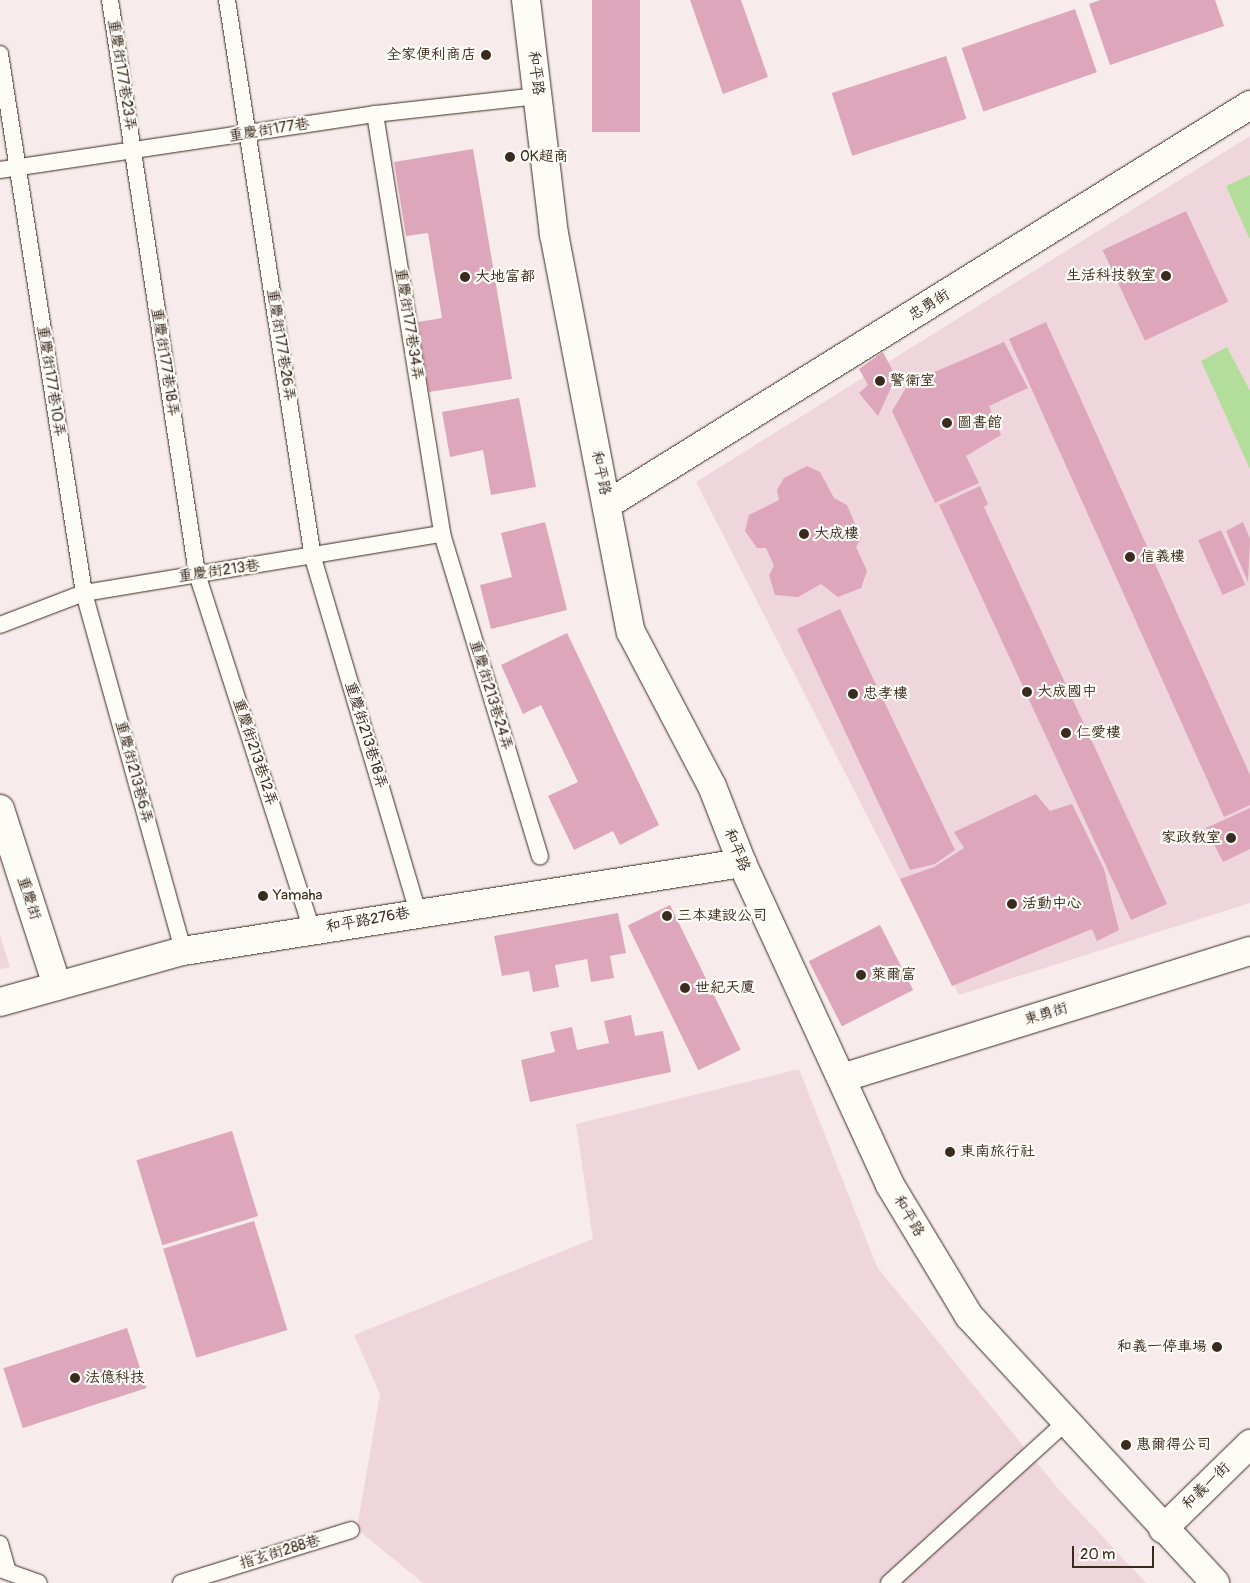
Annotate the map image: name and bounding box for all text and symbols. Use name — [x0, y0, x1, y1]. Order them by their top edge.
street label: 重慶街177巷23弄 — [104, 18, 140, 132]
place label: 全家便利商店 — [386, 46, 476, 64]
marker: 全家便利商店 — [480, 49, 492, 61]
street label: 和平路 — [524, 50, 548, 96]
street label: 重慶街177巷 — [227, 115, 311, 145]
place label: OK超商 — [520, 148, 569, 166]
marker: OK超商 — [504, 151, 516, 163]
street label: 重慶街177巷34弄 — [391, 266, 427, 382]
place label: 生活科技教室 — [1066, 267, 1156, 285]
place label: 大地富都 — [475, 268, 535, 286]
marker: 生活科技教室 — [1160, 270, 1172, 282]
marker: 大地富都 — [459, 271, 471, 283]
street label: 忠勇街 — [905, 285, 953, 325]
street label: 重慶街177巷26弄 — [263, 287, 299, 403]
street label: 重慶街177巷18弄 — [147, 306, 183, 418]
street label: 重慶街177巷10弄 — [33, 324, 69, 438]
place label: 警衛室 — [890, 372, 935, 390]
marker: 警衛室 — [874, 375, 886, 387]
place label: 圖書館 — [957, 414, 1002, 432]
marker: 圖書館 — [941, 417, 953, 429]
street label: 和平路 — [588, 449, 614, 497]
place label: 大成樓 — [814, 525, 859, 543]
marker: 大成樓 — [798, 528, 810, 540]
place label: 信義樓 — [1140, 548, 1185, 566]
marker: 信義樓 — [1124, 551, 1136, 563]
street label: 重慶街213巷 — [177, 556, 261, 586]
street label: 重慶街213巷24弄 — [466, 638, 516, 752]
street label: 重慶街213巷18弄 — [341, 679, 391, 791]
place label: 大成國中 — [1037, 683, 1097, 701]
place label: 忠孝樓 — [863, 685, 908, 703]
marker: 大成國中 — [1021, 686, 1033, 698]
marker: 忠孝樓 — [847, 688, 859, 700]
street label: 重慶街213巷12弄 — [229, 696, 281, 808]
street label: 重慶街213巷6弄 — [112, 718, 156, 826]
place label: 仁愛樓 — [1076, 724, 1121, 742]
marker: 仁愛樓 — [1060, 727, 1072, 739]
street label: 和平路 — [720, 826, 754, 874]
place label: 家政教室 — [1161, 829, 1221, 847]
marker: 家政教室 — [1225, 832, 1237, 844]
street label: 重慶街 — [13, 874, 45, 922]
place label: Yamaha — [273, 887, 322, 905]
marker: Yamaha — [257, 890, 269, 902]
place label: 活動中心 — [1022, 895, 1082, 913]
marker: 活動中心 — [1006, 898, 1018, 910]
street label: 和平路276巷 — [325, 904, 411, 936]
place label: 三本建設公司 — [677, 907, 767, 925]
marker: 三本建設公司 — [661, 910, 673, 922]
place label: 萊爾富 — [871, 966, 916, 984]
marker: 萊爾富 — [855, 969, 867, 981]
place label: 世紀天廈 — [695, 979, 755, 997]
marker: 世紀天廈 — [679, 982, 691, 994]
street label: 東勇街 — [1022, 999, 1070, 1029]
place label: 東南旅行社 — [960, 1143, 1035, 1161]
marker: 東南旅行社 — [944, 1146, 956, 1158]
street label: 和平路 — [890, 1192, 928, 1240]
place label: 和義一停車場 — [1117, 1338, 1207, 1356]
marker: 和義一停車場 — [1211, 1341, 1223, 1353]
place label: 法億科技 — [85, 1369, 145, 1387]
marker: 法億科技 — [69, 1372, 81, 1384]
place label: 惠爾得公司 — [1136, 1436, 1211, 1454]
marker: 惠爾得公司 — [1120, 1439, 1132, 1451]
street label: 和義一街 — [1178, 1459, 1234, 1513]
street label: 指玄街288巷 — [237, 1531, 323, 1573]
scale bar — [1075, 1536, 1158, 1568]
text: 20 m — [1080, 1545, 1115, 1564]

